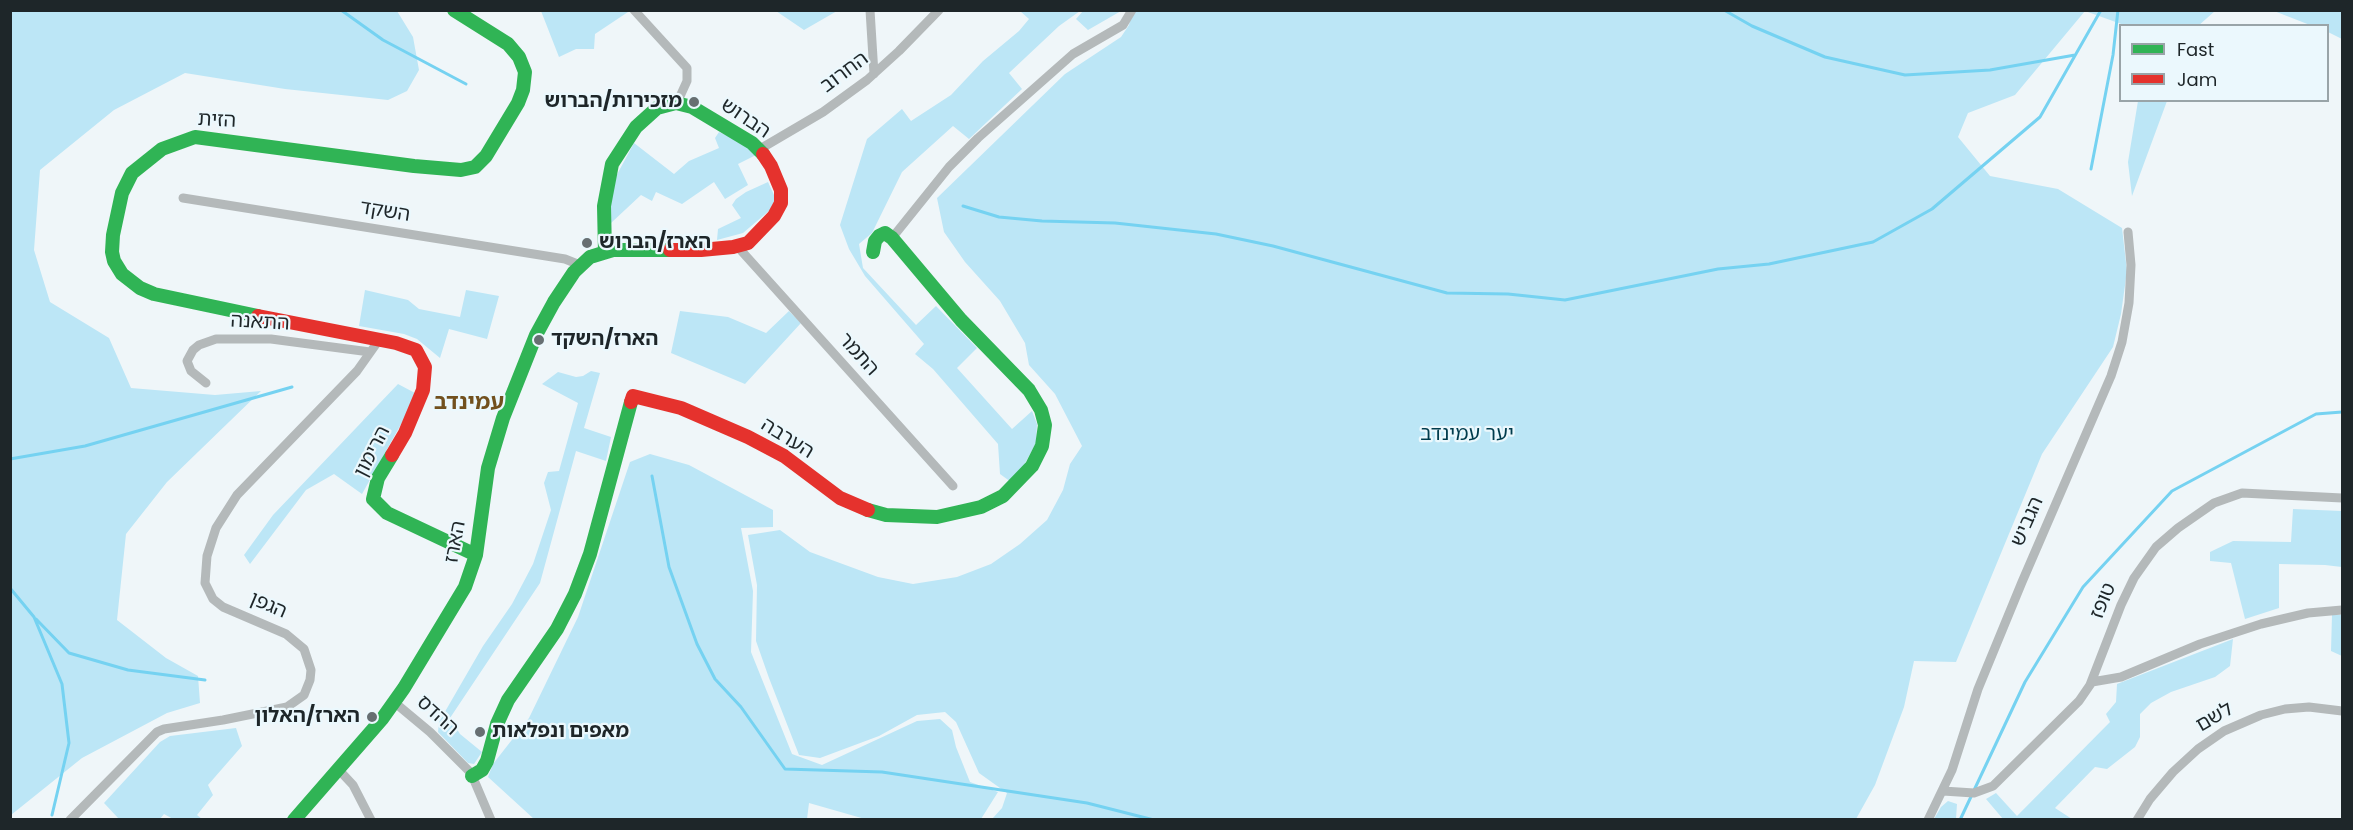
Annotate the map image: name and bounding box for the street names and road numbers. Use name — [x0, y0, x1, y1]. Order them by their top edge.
street label: החרוב — [816, 47, 874, 99]
street label: הברוש — [716, 94, 774, 144]
street label: הזית — [197, 108, 237, 134]
street label: השקד — [358, 196, 412, 228]
street label: התאנה — [230, 309, 290, 337]
street label: התמר — [833, 329, 883, 381]
street label: הערבה — [756, 413, 818, 465]
street label: הרימון — [350, 422, 396, 482]
street label: הגביש — [2006, 493, 2050, 551]
street label: הארז — [440, 519, 472, 565]
street label: טופז — [2086, 579, 2122, 623]
street label: הגפן — [246, 588, 290, 624]
street label: ההדס — [411, 691, 463, 741]
street label: לשם — [2192, 698, 2238, 738]

